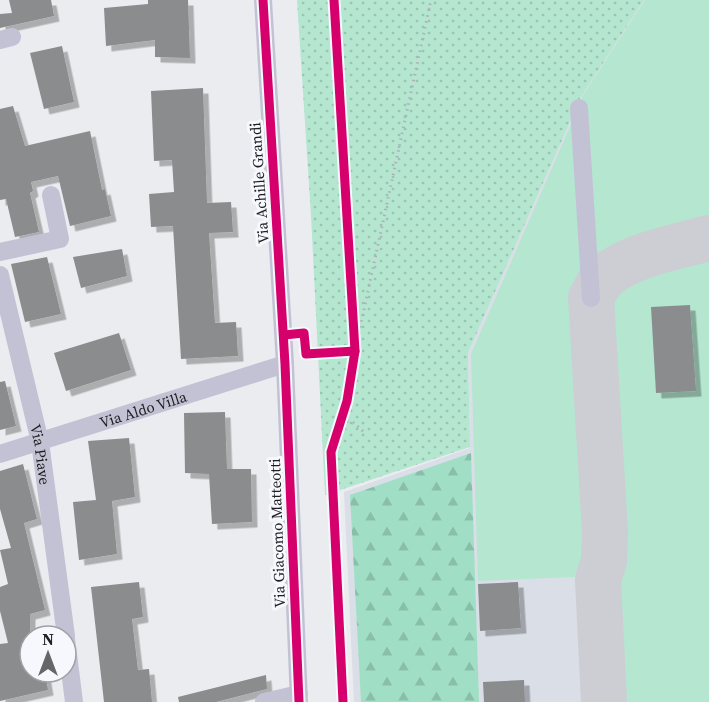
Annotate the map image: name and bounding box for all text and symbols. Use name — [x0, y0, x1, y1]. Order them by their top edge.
street label: Via Achille Grandi — [244, 122, 274, 244]
street label: Via Aldo Villa — [97, 385, 190, 432]
street label: Via Piave — [26, 422, 56, 486]
street label: Via Giacomo Matteotti — [264, 458, 290, 608]
north arrow — [18, 624, 78, 684]
text: N — [42, 628, 54, 650]

